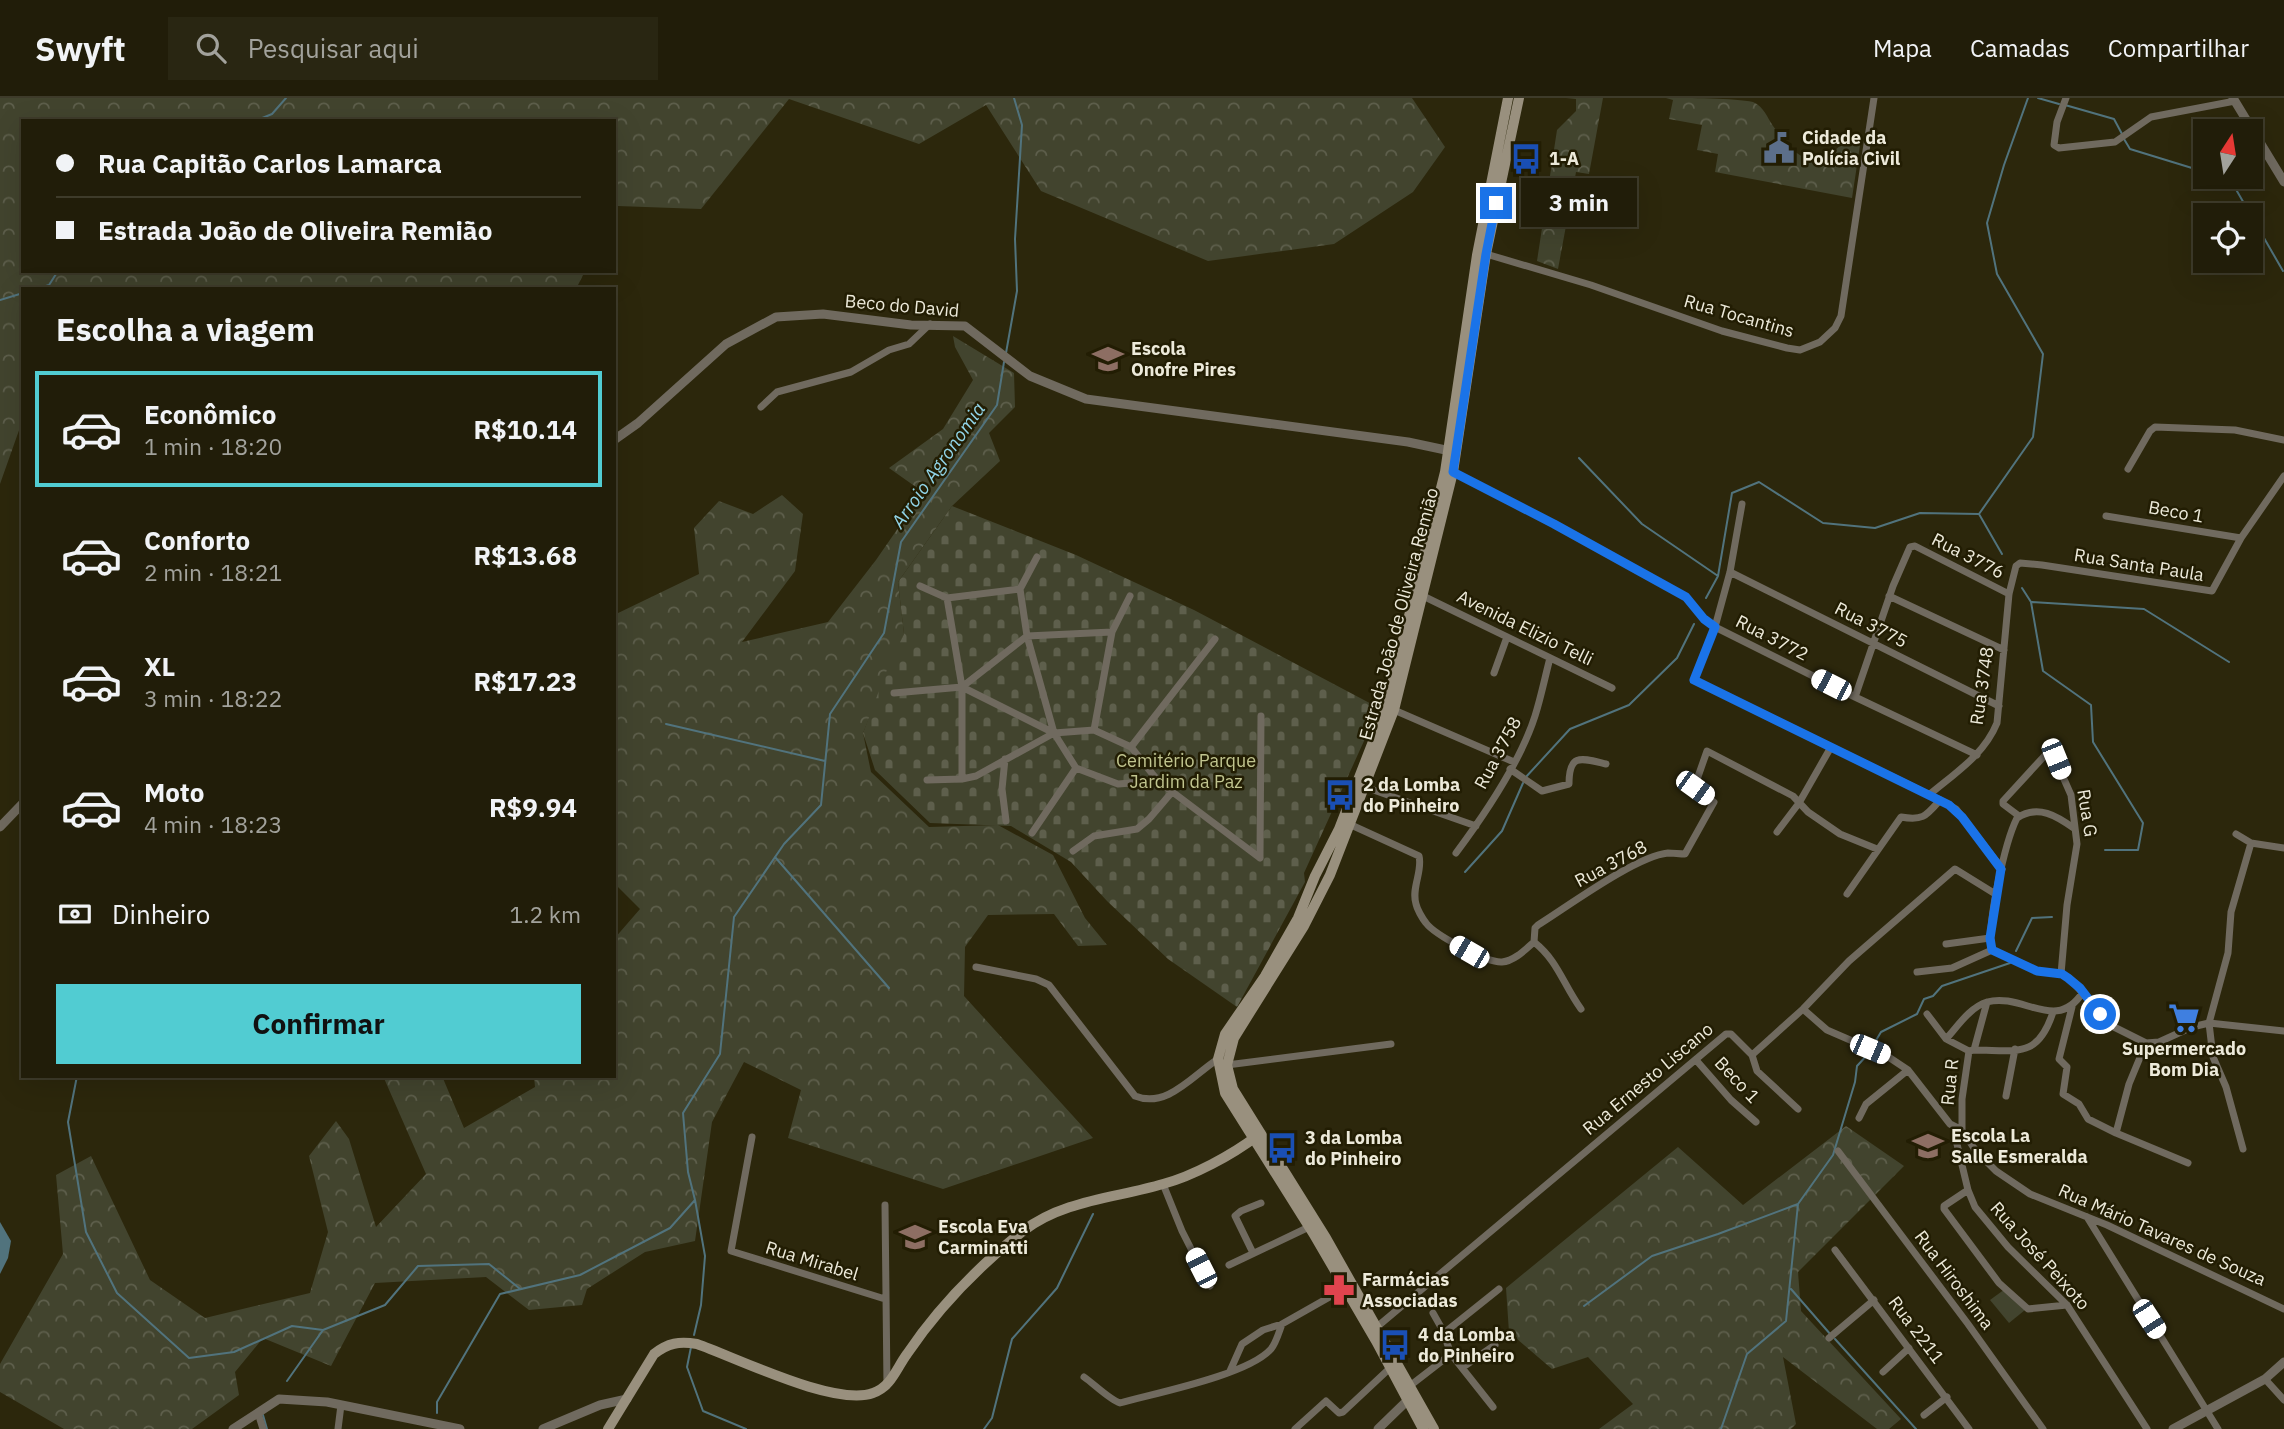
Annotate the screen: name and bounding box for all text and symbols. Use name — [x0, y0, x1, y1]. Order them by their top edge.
search box — [168, 17, 658, 80]
text: Swyft — [35, 27, 126, 70]
icon: search — [192, 29, 230, 67]
text: Pesquisar aqui — [248, 31, 419, 65]
text: Mapa — [1873, 32, 1932, 64]
text: Camadas — [1970, 32, 2070, 64]
text: Compartilhar — [2108, 32, 2249, 64]
north arrow — [2193, 119, 2263, 189]
map controls — [2193, 119, 2263, 273]
place label: Cidade da Polícia Civil — [1802, 126, 1901, 170]
public building icon: Cidade da Polícia Civil — [1762, 131, 1796, 165]
bus stop icon: 1-A — [1509, 142, 1543, 176]
text: Rua Capitão Carlos Lamarca — [98, 146, 442, 180]
place label: 1-A — [1549, 147, 1579, 170]
callout: 3 min — [1520, 178, 1636, 228]
route end — [1480, 187, 1512, 219]
text: 3 min — [1549, 187, 1609, 217]
button: locate — [2193, 203, 2263, 273]
text: Estrada João de Oliveira Remião — [98, 213, 492, 247]
street label: Beco do David — [844, 289, 960, 322]
street label: Rua Tocantins — [1681, 289, 1797, 342]
text: Escolha a viagem — [56, 308, 315, 350]
place label: Escola Onofre Pires — [1131, 337, 1236, 381]
school or university icon: Escola Onofre Pires — [1091, 342, 1125, 376]
text: Econômico — [144, 397, 276, 431]
water label: Arroio Agronomia — [885, 397, 990, 533]
icon: car — [60, 398, 123, 461]
text: R$10.14 — [473, 412, 577, 446]
text: 1 min · 18:20 — [144, 431, 282, 461]
street label: Estrada João de Oliveira Remião — [1354, 485, 1443, 743]
street label: Beco 1 — [2147, 495, 2206, 528]
text: Conforto — [144, 523, 250, 557]
icon: car — [60, 524, 123, 587]
street label: Rua 3776 — [1928, 527, 2009, 584]
text: R$13.68 — [473, 538, 577, 572]
street label: Rua Santa Paula — [2073, 543, 2206, 586]
text: 2 min · 18:21 — [144, 557, 282, 587]
street label: Avenida Elizio Telli — [1453, 585, 1597, 671]
street label: Rua 3775 — [1831, 596, 1912, 653]
street label: Rua 3772 — [1732, 609, 1813, 666]
street label: Rua 3748 — [1965, 645, 1998, 727]
text: XL — [144, 649, 175, 683]
icon: car — [60, 650, 123, 713]
text: R$17.23 — [473, 664, 577, 698]
car — [1808, 666, 1855, 704]
text: 3 min · 18:22 — [144, 683, 282, 713]
street label: Rua 3758 — [1469, 713, 1526, 793]
car — [2039, 736, 2074, 782]
park label: Cemitério Parque Jardim da Paz — [1116, 749, 1256, 793]
car — [1672, 767, 1719, 809]
place label: 2 da Lomba do Pinheiro — [1363, 773, 1460, 817]
text: Moto — [144, 775, 204, 809]
icon: car — [60, 776, 123, 839]
bus stop icon: 2 da Lomba do Pinheiro — [1323, 778, 1357, 812]
street label: Rua G — [2072, 787, 2103, 838]
text: R$9.94 — [489, 790, 577, 824]
text: 4 min · 18:23 — [144, 809, 282, 839]
street label: Rua 3768 — [1571, 835, 1651, 892]
icon: cash — [56, 895, 94, 933]
text: Dinheiro — [112, 897, 210, 931]
text: 1.2 km — [510, 899, 581, 929]
car — [1446, 932, 1493, 972]
button: Confirmar — [56, 984, 581, 1064]
route start — [2084, 998, 2116, 1030]
supermarket icon: Supermercado Bom Dia — [2167, 1001, 2201, 1035]
street label: Rua Ernesto Liscano — [1578, 1017, 1718, 1140]
car — [1847, 1031, 1894, 1067]
place label: Supermercado Bom Dia — [2122, 1037, 2246, 1081]
street label: Beco 1 — [1710, 1051, 1765, 1108]
street label: Rua R — [1936, 1057, 1963, 1107]
place label: Escola La Salle Esmeralda — [1951, 1124, 2088, 1168]
place label: 3 da Lomba do Pinheiro — [1305, 1126, 1402, 1170]
school or university icon: Escola La Salle Esmeralda — [1911, 1129, 1945, 1163]
bus stop icon: 3 da Lomba do Pinheiro — [1265, 1131, 1299, 1165]
street label: Rua Mário Tavares de Souza — [2055, 1178, 2270, 1291]
street label: Rua José Peixoto — [1986, 1197, 2095, 1315]
place label: Escola Eva Carminatti — [938, 1215, 1028, 1259]
school or university icon: Escola Eva Carminatti — [898, 1220, 932, 1254]
street label: Rua Hiroshima — [1910, 1226, 1999, 1334]
street label: Rua Mirabel — [763, 1235, 862, 1286]
car — [1183, 1245, 1220, 1291]
place label: Farmácias Associadas — [1362, 1268, 1457, 1312]
pharmacy icon: Farmácias Associadas — [1322, 1273, 1356, 1307]
street label: Rua 2211 — [1883, 1291, 1949, 1368]
car — [2129, 1296, 2170, 1342]
place label: 4 da Lomba do Pinheiro — [1418, 1323, 1515, 1367]
bus stop icon: 4 da Lomba do Pinheiro — [1378, 1328, 1412, 1362]

